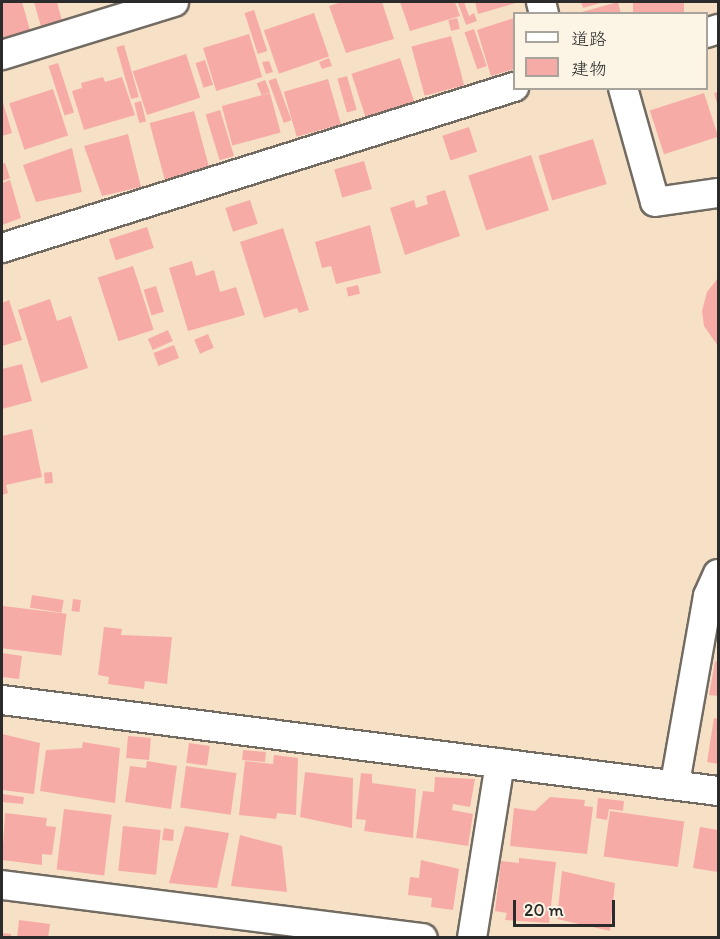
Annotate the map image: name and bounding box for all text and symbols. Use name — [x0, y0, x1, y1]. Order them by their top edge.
legend — [513, 12, 708, 90]
text: 道路 — [571, 28, 607, 50]
text: 建物 — [571, 58, 607, 80]
scale bar — [516, 888, 618, 926]
text: 20 m — [524, 899, 564, 921]

